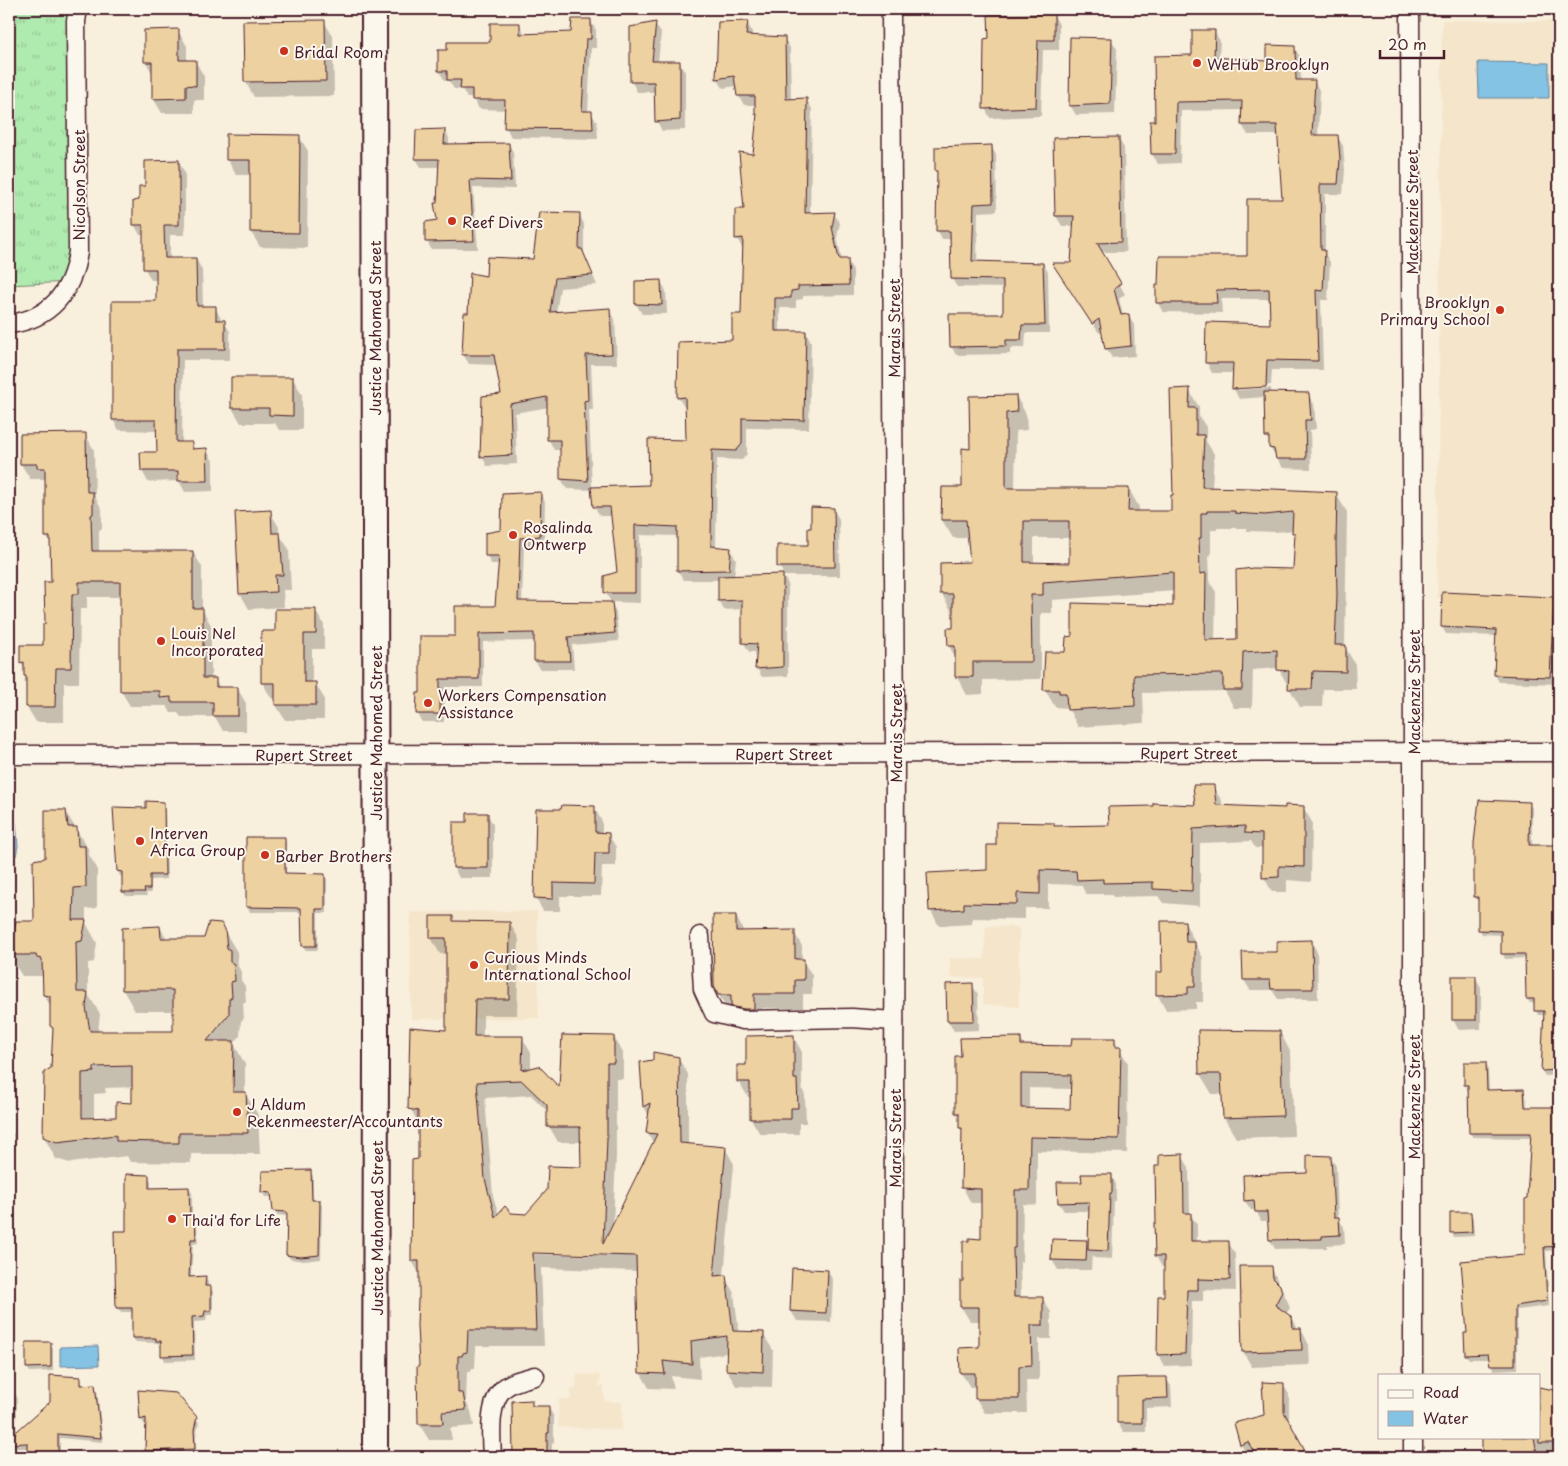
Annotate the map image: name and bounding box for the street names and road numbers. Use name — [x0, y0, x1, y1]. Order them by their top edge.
street label: Nicolson Street — [67, 129, 90, 241]
street label: Mackenzie Street — [1400, 149, 1423, 275]
street label: Justice Mahomed Street — [363, 240, 386, 416]
street label: Marais Street — [882, 278, 905, 378]
street label: Mackenzie Street — [1402, 629, 1425, 755]
street label: Justice Mahomed Street — [364, 645, 387, 821]
street label: Marais Street — [884, 683, 907, 783]
street label: Rupert Street — [1140, 741, 1238, 764]
street label: Rupert Street — [735, 742, 833, 765]
street label: Rupert Street — [255, 743, 353, 766]
street label: Mackenzie Street — [1402, 1034, 1425, 1160]
street label: Marais Street — [883, 1088, 906, 1188]
street label: Justice Mahomed Street — [365, 1140, 388, 1316]

